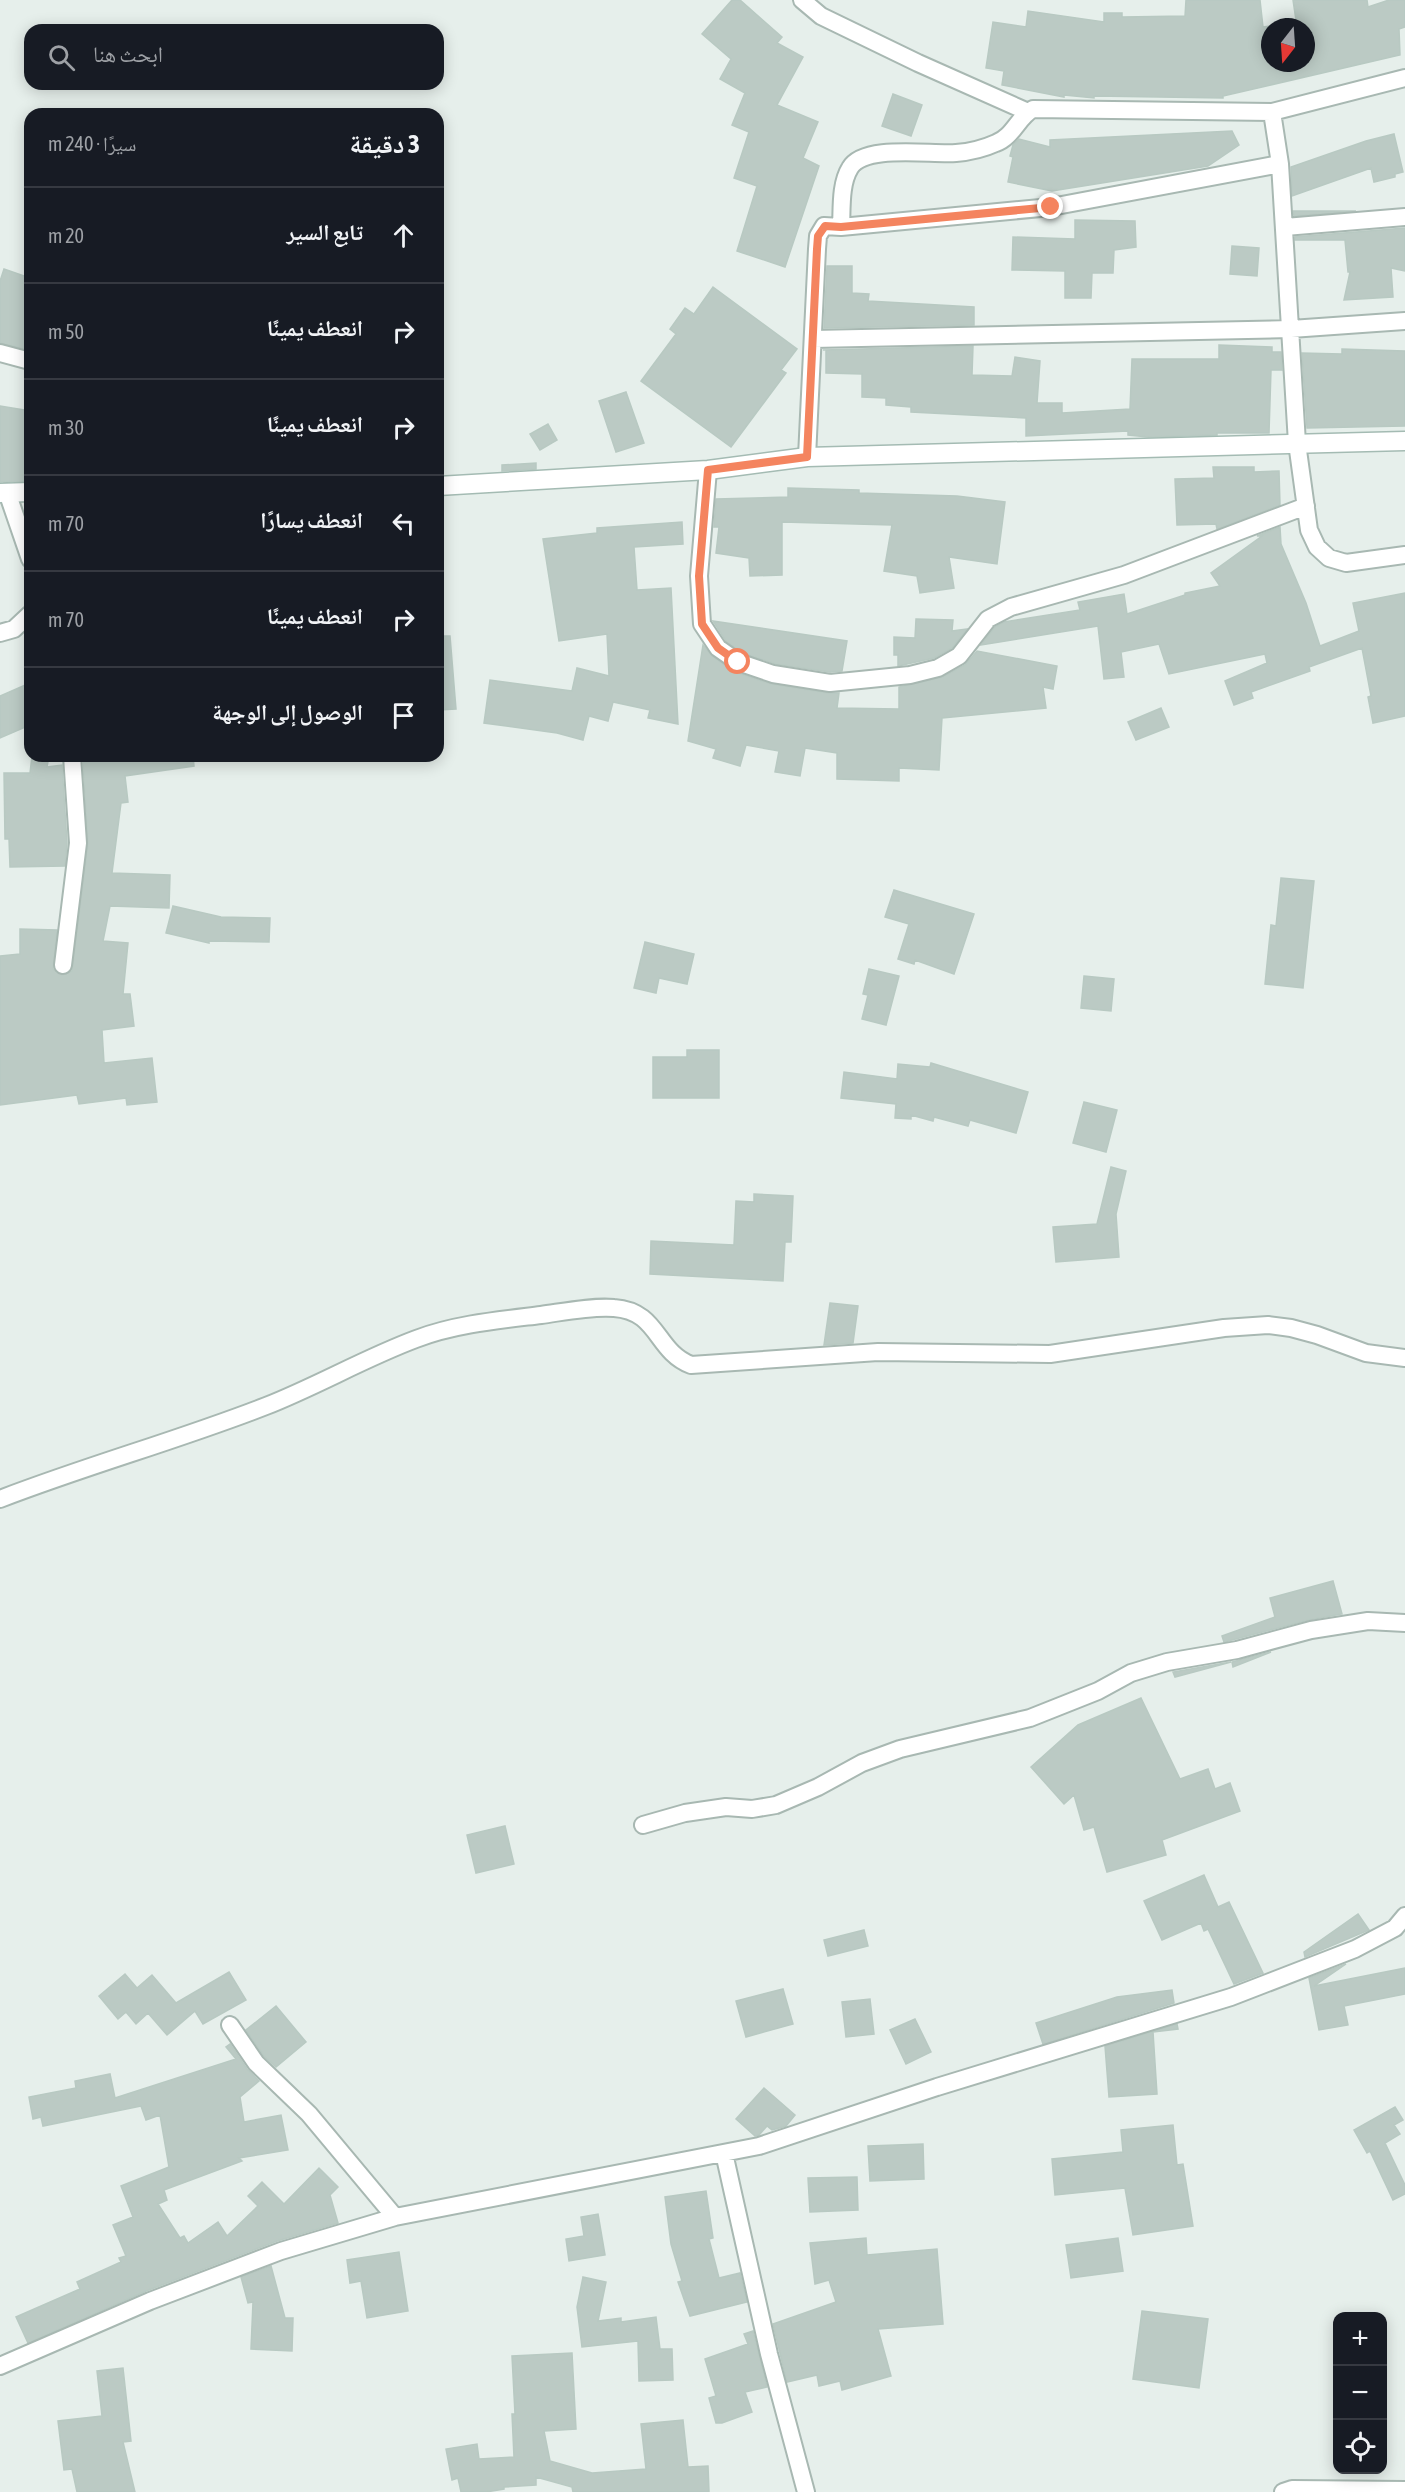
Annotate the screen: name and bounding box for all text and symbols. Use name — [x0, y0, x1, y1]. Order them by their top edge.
north arrow — [1261, 18, 1315, 72]
search box — [24, 24, 444, 90]
icon: search — [45, 41, 78, 74]
text: ابحث هنا — [93, 41, 163, 67]
text: 3 دقيقة — [350, 129, 420, 159]
text: سيرًا · 240 m — [48, 132, 136, 155]
route end — [1037, 193, 1063, 219]
text: تابع السير — [287, 219, 363, 245]
icon: ahead — [387, 219, 420, 252]
text: 20 m — [48, 224, 84, 247]
text: انعطف يمينًا — [267, 315, 363, 341]
icon: right — [387, 315, 420, 348]
text: 50 m — [48, 320, 84, 343]
text: انعطف يمينًا — [267, 411, 363, 437]
icon: right — [387, 411, 420, 444]
text: 30 m — [48, 416, 84, 439]
text: انعطف يسارًا — [260, 507, 363, 533]
icon: left — [387, 507, 420, 540]
text: 70 m — [48, 512, 84, 535]
text: انعطف يمينًا — [267, 603, 363, 629]
icon: right — [387, 603, 420, 636]
text: 70 m — [48, 608, 84, 631]
route start — [724, 648, 750, 674]
text: الوصول إلى الوجهة — [212, 699, 363, 725]
icon: arrive — [387, 699, 420, 732]
map controls — [1333, 2312, 1387, 2474]
button: + — [1333, 2312, 1387, 2366]
button: − — [1333, 2366, 1387, 2420]
button: locate — [1333, 2420, 1387, 2474]

